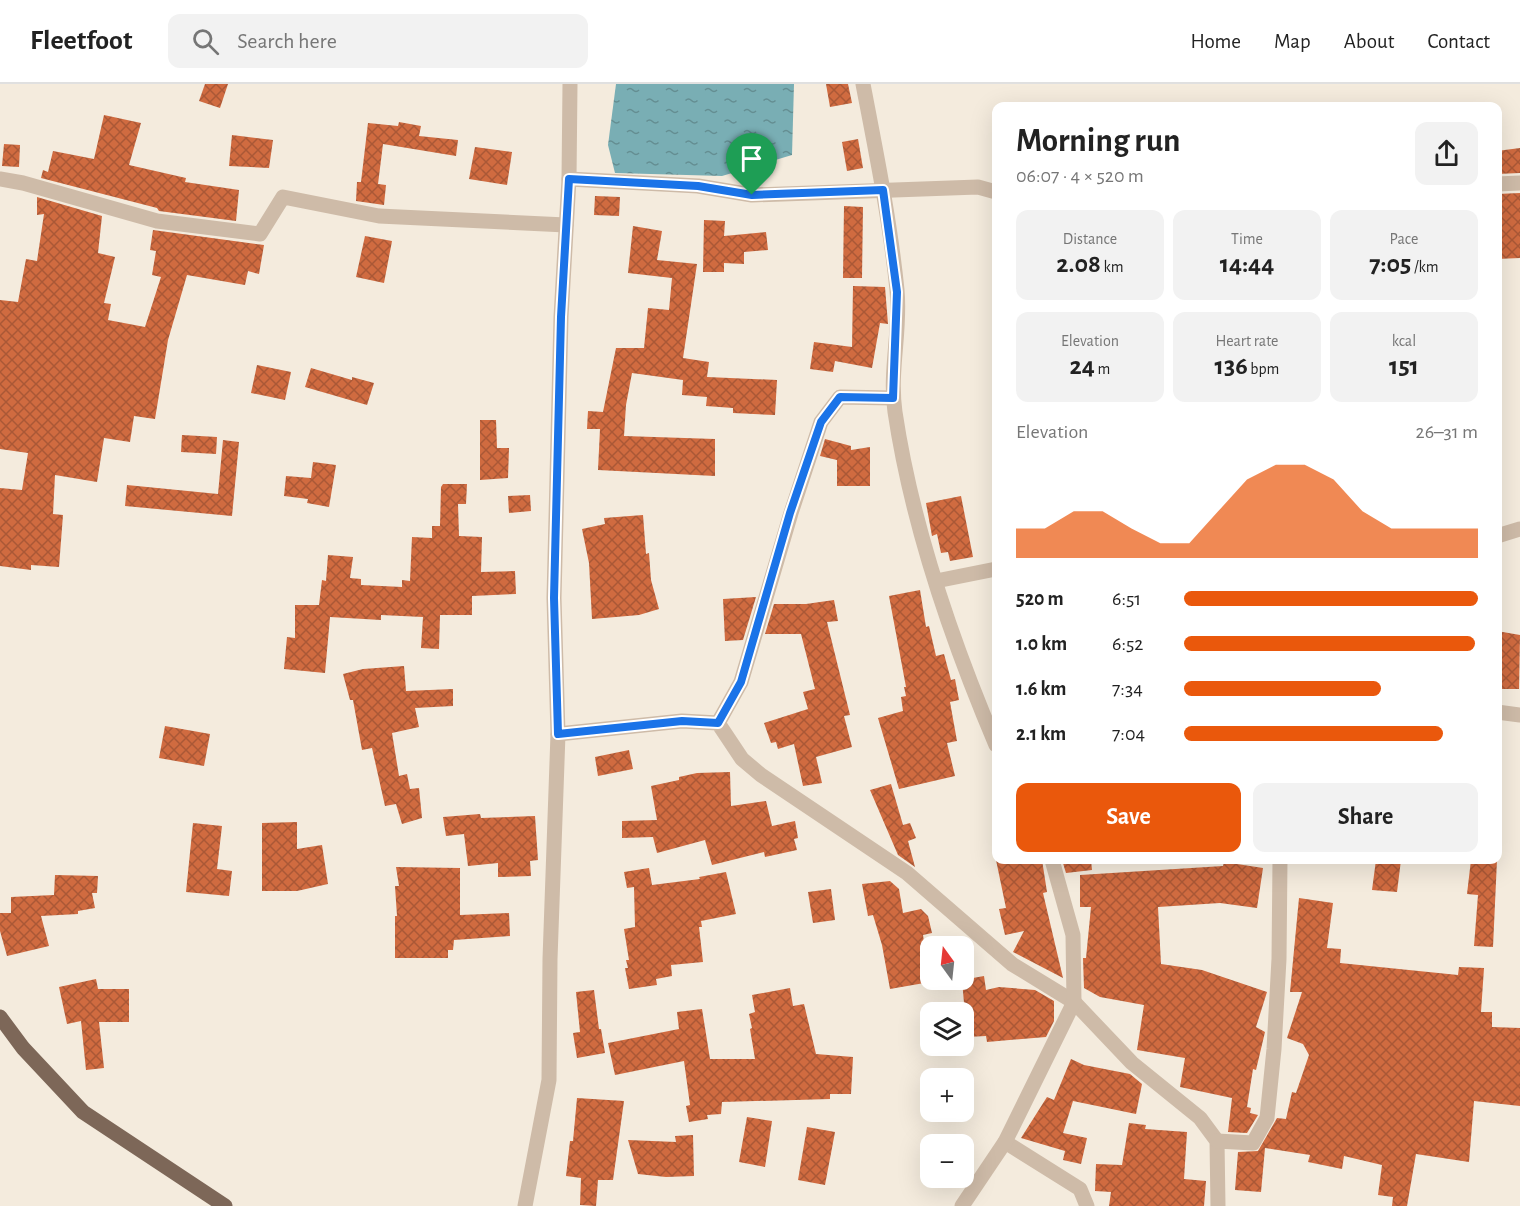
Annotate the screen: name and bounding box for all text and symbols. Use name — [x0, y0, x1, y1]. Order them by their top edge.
search box — [168, 14, 588, 68]
icon: search — [189, 25, 222, 58]
text: Fleetfoot — [30, 27, 132, 55]
text: Search here — [237, 30, 337, 52]
text: Home — [1190, 31, 1241, 52]
text: Map — [1274, 31, 1311, 52]
text: About — [1344, 31, 1394, 52]
text: Contact — [1427, 31, 1490, 52]
button: share — [1415, 122, 1478, 185]
text: Morning run — [1016, 125, 1180, 158]
pin — [726, 133, 777, 195]
icon: arrive — [735, 142, 768, 175]
text: 06:07 · 4 × 520 m — [1016, 166, 1144, 186]
text: Distance — [1063, 231, 1117, 247]
text: Time — [1231, 231, 1263, 247]
text: Pace — [1390, 231, 1418, 247]
text: 2.08 — [1056, 251, 1101, 277]
text: 14:44 — [1220, 251, 1274, 277]
text: 7:05 — [1369, 251, 1411, 277]
text: km — [1101, 259, 1124, 275]
text: /km — [1411, 259, 1439, 275]
text: Elevation — [1061, 333, 1119, 349]
text: Heart rate — [1216, 333, 1278, 349]
text: kcal — [1392, 333, 1416, 349]
text: 24 — [1070, 353, 1095, 379]
text: 136 — [1215, 353, 1248, 379]
text: 151 — [1389, 353, 1419, 379]
text: m — [1095, 361, 1110, 377]
text: bpm — [1248, 361, 1279, 377]
text: Elevation — [1016, 422, 1088, 442]
text: 26–31 m — [1416, 422, 1478, 442]
text: 520 m — [1016, 589, 1064, 609]
text: 6:51 — [1112, 589, 1141, 609]
text: 1.0 km — [1016, 634, 1067, 654]
text: 6:52 — [1112, 634, 1143, 654]
text: 1.6 km — [1016, 679, 1067, 699]
text: 7:34 — [1112, 679, 1143, 699]
text: 2.1 km — [1016, 724, 1066, 744]
text: 7:04 — [1112, 724, 1145, 744]
button: Save — [1016, 783, 1241, 852]
button: Share — [1253, 783, 1478, 852]
north arrow — [920, 936, 974, 990]
map controls — [920, 936, 974, 1188]
button: layers — [920, 1002, 974, 1056]
button: + — [920, 1068, 974, 1122]
button: − — [920, 1134, 974, 1188]

